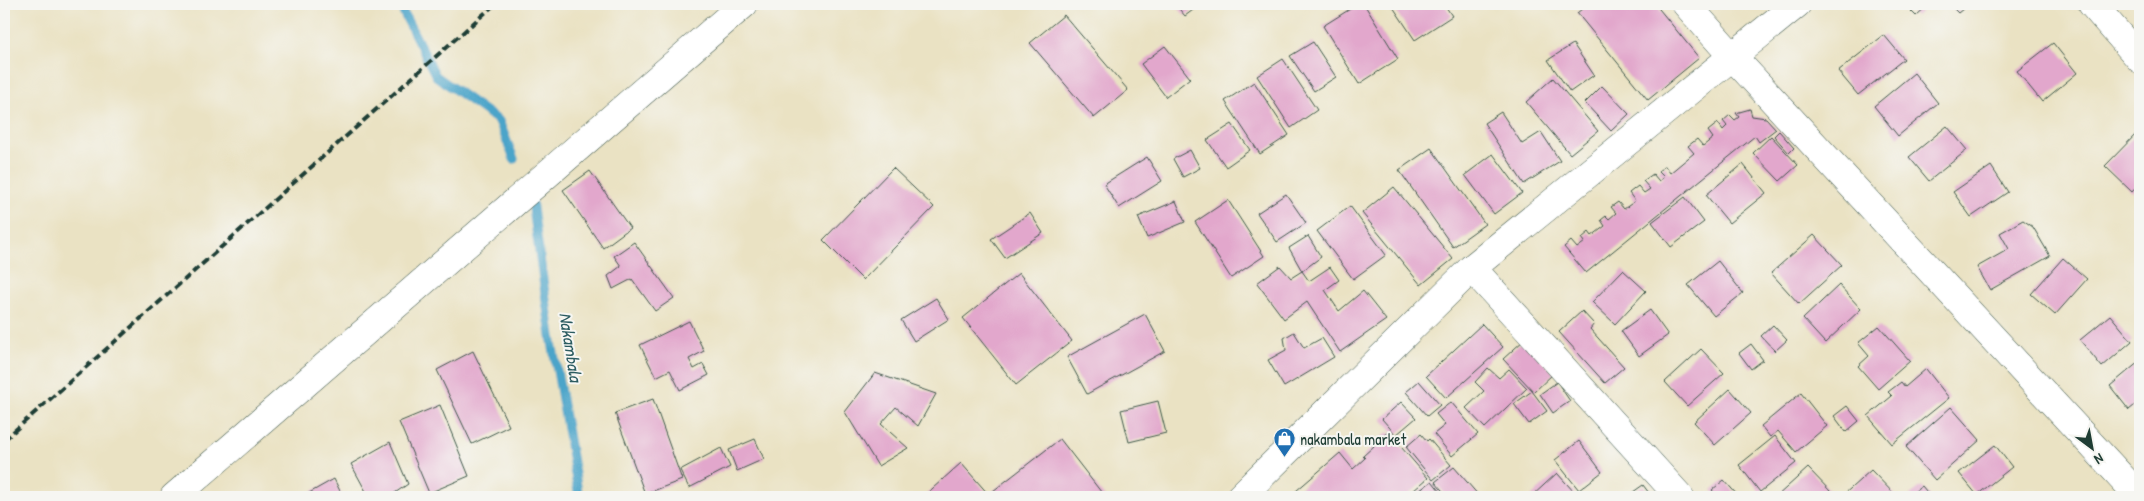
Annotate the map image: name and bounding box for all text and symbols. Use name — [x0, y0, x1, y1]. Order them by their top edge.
water label: Nakambala — [553, 311, 589, 385]
north arrow — [2066, 424, 2116, 474]
shop icon: nakambala market — [1272, 427, 1296, 458]
place label: nakambala market — [1300, 428, 1407, 450]
text: N — [2090, 449, 2107, 470]

